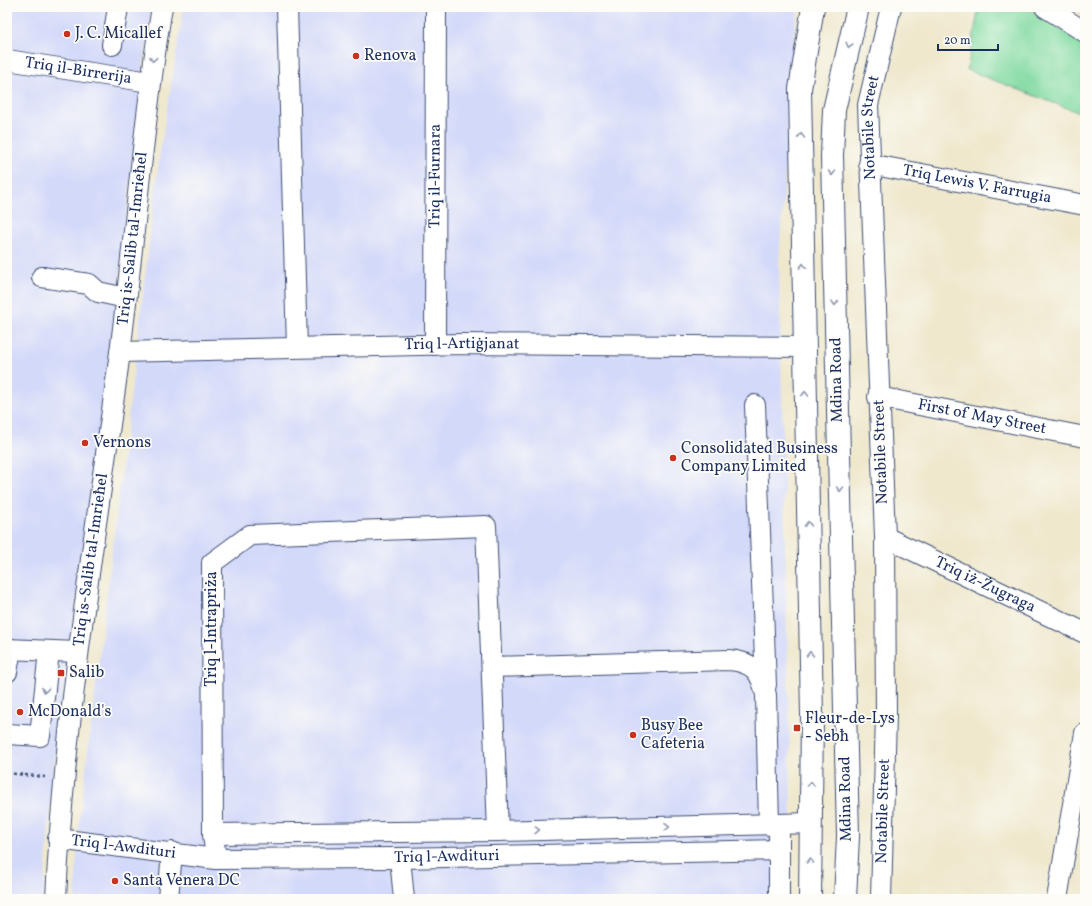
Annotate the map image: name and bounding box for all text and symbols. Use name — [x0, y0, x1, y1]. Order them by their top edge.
place label: J. C. Micallef — [75, 23, 163, 45]
scale bar — [938, 26, 998, 52]
marker: J. C. Micallef — [62, 29, 72, 39]
text: 20 m — [944, 33, 971, 49]
one-way arrow — [845, 41, 854, 48]
place label: Renova — [364, 45, 417, 67]
marker: Renova — [351, 51, 361, 61]
street label: Triq il-Birrerija — [23, 52, 133, 90]
one-way arrow — [149, 56, 158, 62]
street label: Notabile Street — [857, 73, 886, 180]
street label: Triq il-Furnara — [424, 124, 447, 228]
one-way arrow — [797, 133, 805, 139]
street label: Triq is-Salib tal-Imrieħel — [112, 151, 153, 327]
street label: Triq Lewis V. Farrugia — [901, 160, 1053, 209]
one-way arrow — [828, 170, 837, 176]
one-way arrow — [799, 263, 807, 269]
one-way arrow — [831, 300, 840, 306]
street label: Triq l-Artiġjanat — [404, 333, 520, 356]
street label: Mdina Road — [825, 337, 849, 423]
one-way arrow — [801, 391, 809, 397]
street label: First of May Street — [916, 394, 1049, 440]
street label: Notabile Street — [868, 399, 894, 505]
place label: Vernons — [93, 432, 151, 454]
marker: Vernons — [80, 438, 90, 448]
place label: Consolidated Business Company Limited — [681, 438, 838, 478]
marker: Consolidated Business Company Limited — [668, 453, 678, 463]
street label: Triq is-Salib tal-Imrieħel — [68, 472, 114, 648]
one-way arrow — [836, 486, 844, 492]
one-way arrow — [804, 521, 812, 527]
street label: Triq iż-Żugraga — [931, 551, 1039, 619]
street label: Triq l-Intrapriża — [201, 571, 223, 687]
one-way arrow — [806, 651, 815, 657]
place label: Salib — [69, 662, 104, 684]
marker: Salib — [56, 668, 66, 678]
one-way arrow — [40, 687, 49, 693]
place label: McDonald's — [28, 701, 111, 723]
marker: McDonald's — [15, 707, 25, 717]
place label: Fleur-de-Lys - Sebħ — [805, 708, 895, 748]
place label: Busy Bee Cafeteria — [641, 715, 705, 755]
marker: Fleur-de-Lys - Sebħ — [792, 723, 802, 733]
marker: Busy Bee Cafeteria — [628, 730, 638, 740]
street label: Mdina Road — [834, 756, 858, 842]
street label: Notabile Street — [871, 758, 896, 864]
one-way arrow — [807, 781, 815, 787]
one-way arrow — [664, 823, 670, 831]
one-way arrow — [534, 826, 540, 834]
street label: Triq l-Awdituri — [70, 830, 177, 865]
street label: Triq l-Awdituri — [394, 845, 500, 869]
one-way arrow — [806, 858, 814, 864]
place label: Santa Venera DC — [123, 870, 240, 892]
marker: Santa Venera DC — [110, 876, 120, 886]

